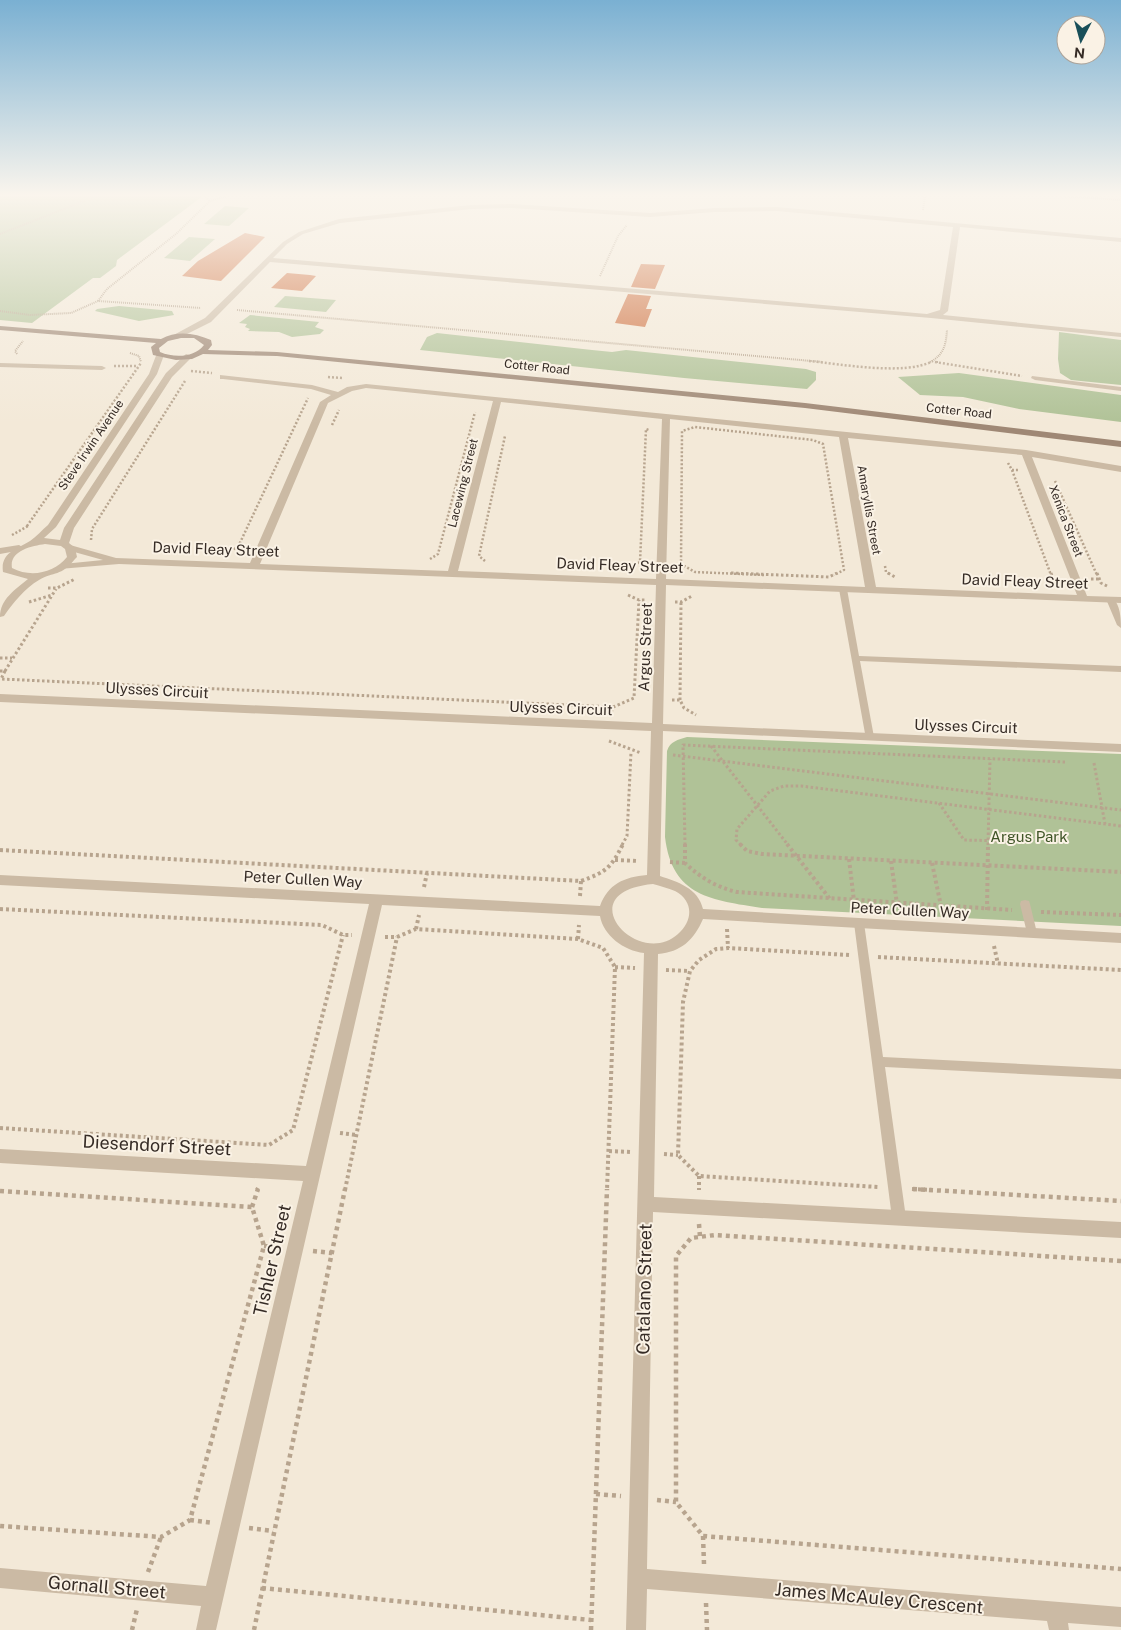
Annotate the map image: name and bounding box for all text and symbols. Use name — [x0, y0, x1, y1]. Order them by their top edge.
north arrow — [1056, 15, 1106, 65]
text: N — [1073, 44, 1086, 61]
street label: Cotter Road — [503, 357, 571, 377]
street label: Steve Irwin Avenue — [55, 397, 127, 493]
street label: Cotter Road — [925, 401, 993, 421]
street label: Lacewing Street — [445, 437, 481, 529]
street label: Amaryllis Street — [854, 464, 884, 556]
street label: Xenica Street — [1046, 483, 1086, 559]
street label: David Fleay Street — [152, 538, 280, 560]
street label: David Fleay Street — [556, 554, 684, 576]
street label: David Fleay Street — [961, 570, 1089, 592]
street label: Argus Street — [635, 602, 655, 692]
street label: Ulysses Circuit — [105, 679, 209, 701]
street label: Ulysses Circuit — [509, 698, 613, 718]
street label: Ulysses Circuit — [914, 716, 1018, 736]
park label: Argus Park — [990, 828, 1068, 845]
street label: Peter Cullen Way — [243, 867, 363, 891]
street label: Peter Cullen Way — [850, 898, 970, 922]
street label: Diesendorf Street — [82, 1131, 232, 1159]
street label: Tishler Street — [249, 1202, 295, 1318]
street label: Catalano Street — [632, 1223, 656, 1355]
street label: Gornall Street — [47, 1571, 167, 1603]
street label: James McAuley Crescent — [774, 1578, 984, 1618]

